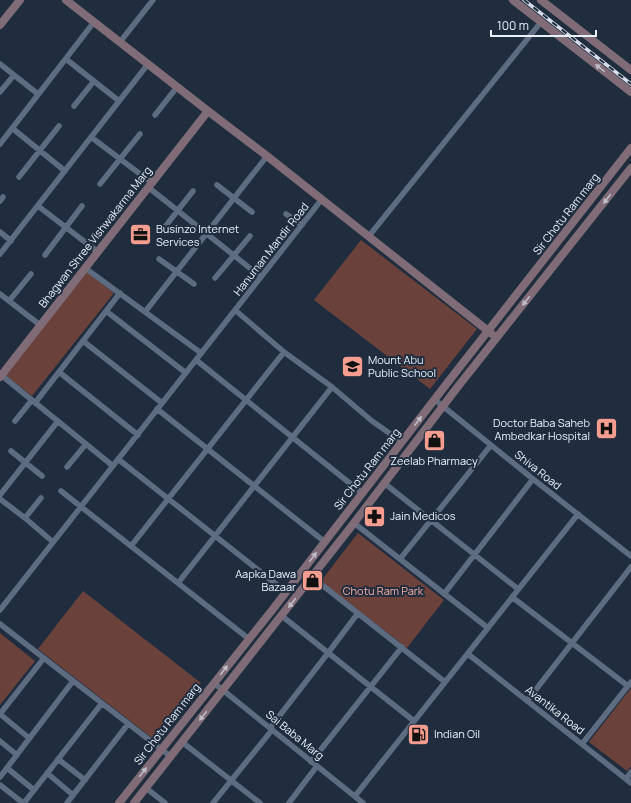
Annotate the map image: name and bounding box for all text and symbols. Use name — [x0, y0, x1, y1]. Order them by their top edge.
scale bar — [491, 12, 596, 38]
text: 100 m — [497, 17, 529, 34]
one-way arrow — [595, 64, 606, 73]
street label: Bhagwan Shree Vishwakarma Marg — [35, 163, 155, 310]
street label: Sir Chotu Ram marg — [529, 170, 602, 258]
one-way arrow — [602, 194, 611, 205]
street label: Hanuman Mandir Road — [230, 199, 312, 298]
place label: Businzo Internet Services — [156, 221, 239, 249]
office icon: Businzo Internet Services — [127, 222, 153, 248]
one-way arrow — [522, 295, 530, 306]
place label: Mount Abu Public School — [368, 352, 436, 380]
school or university icon: Mount Abu Public School — [339, 353, 365, 379]
one-way arrow — [414, 415, 422, 426]
place label: Doctor Baba Saheb Ambedkar Hospital — [493, 415, 590, 443]
hospital icon: Doctor Baba Saheb Ambedkar Hospital — [593, 416, 619, 442]
street label: Sir Chotu Ram marg — [330, 425, 403, 513]
shop icon: Zeelab Pharmacy — [421, 428, 447, 454]
street label: Shiva Road — [512, 447, 565, 493]
place label: Zeelab Pharmacy — [390, 453, 478, 468]
pharmacy icon: Jain Medicos — [361, 503, 387, 529]
place label: Jain Medicos — [390, 508, 456, 523]
one-way arrow — [309, 552, 317, 562]
place label: Aapka Dawa Bazaar — [235, 566, 296, 594]
shop icon: Aapka Dawa Bazaar — [299, 567, 325, 593]
park label: Chotu Ram Park — [343, 583, 424, 598]
one-way arrow — [288, 597, 296, 608]
one-way arrow — [220, 665, 229, 676]
street label: Sir Chotu Ram marg — [130, 680, 203, 768]
street label: Avantika Road — [523, 682, 588, 737]
street label: Sai Baba Marg — [263, 706, 328, 763]
one-way arrow — [198, 710, 207, 721]
fuel station icon: Indian Oil — [406, 721, 432, 747]
place label: Indian Oil — [434, 726, 480, 741]
one-way arrow — [139, 767, 148, 778]

